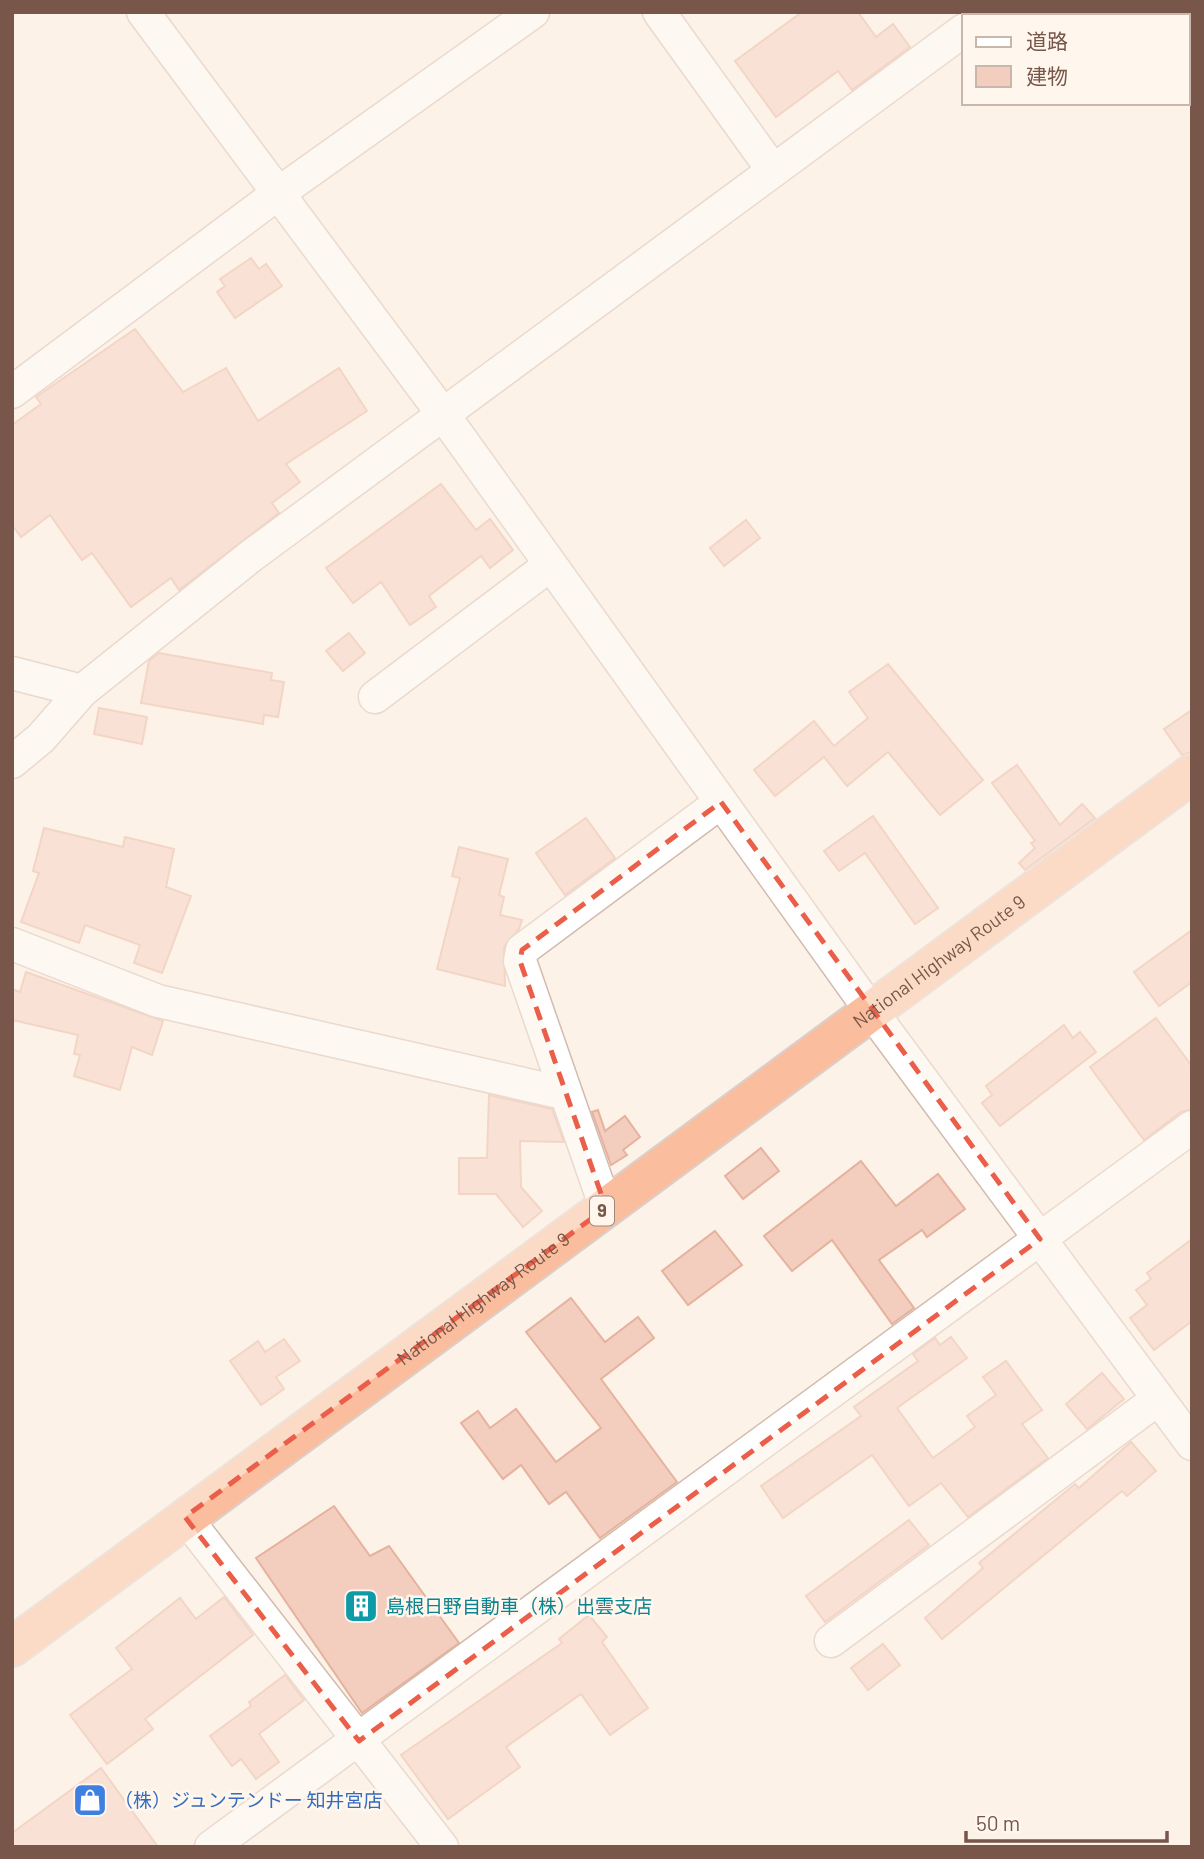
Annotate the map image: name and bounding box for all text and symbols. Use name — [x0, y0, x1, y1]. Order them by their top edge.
legend — [962, 14, 1190, 105]
text: 道路 — [1026, 28, 1068, 53]
text: 建物 — [1026, 63, 1068, 88]
street label: National Highway Route 9 — [848, 890, 1029, 1032]
road number: 9 — [590, 1196, 614, 1226]
street label: National Highway Route 9 — [392, 1227, 574, 1369]
building icon: 島根日野自動車（株）出雲支店 — [342, 1587, 380, 1625]
place label: 島根日野自動車（株）出雲支店 — [386, 1594, 652, 1617]
shop icon: （株）ジュンテンドー 知井宮店 — [71, 1781, 109, 1819]
place label: （株）ジュンテンドー 知井宮店 — [114, 1788, 382, 1811]
scale bar — [966, 1800, 1167, 1844]
text: 50 m — [976, 1810, 1020, 1835]

